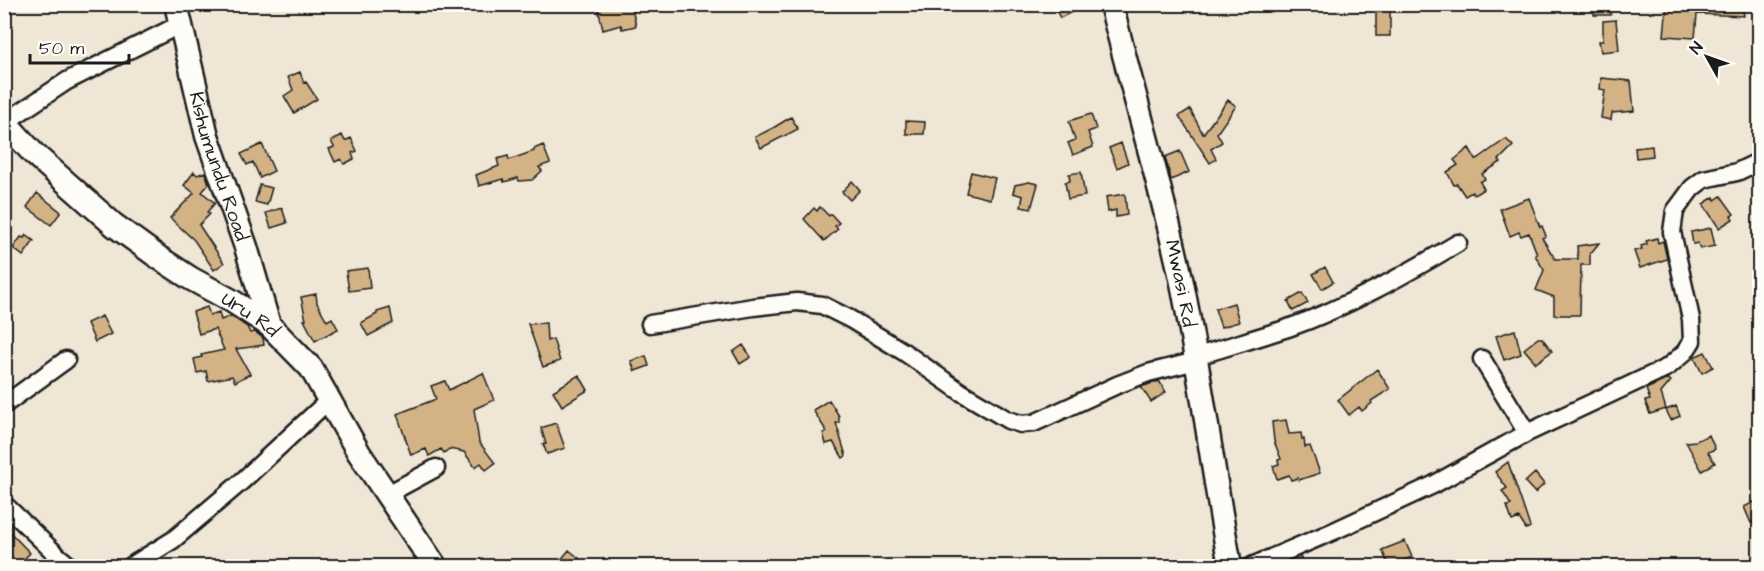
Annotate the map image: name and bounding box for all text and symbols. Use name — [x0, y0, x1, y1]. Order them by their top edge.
scale bar — [30, 27, 129, 65]
north arrow — [1677, 27, 1737, 87]
text: 50 m — [39, 36, 84, 61]
text: N — [1685, 37, 1708, 59]
street label: Kishumundu Road — [182, 89, 256, 245]
street label: Mwasi Rd — [1158, 237, 1203, 329]
street label: Uru Rd — [216, 285, 286, 344]

